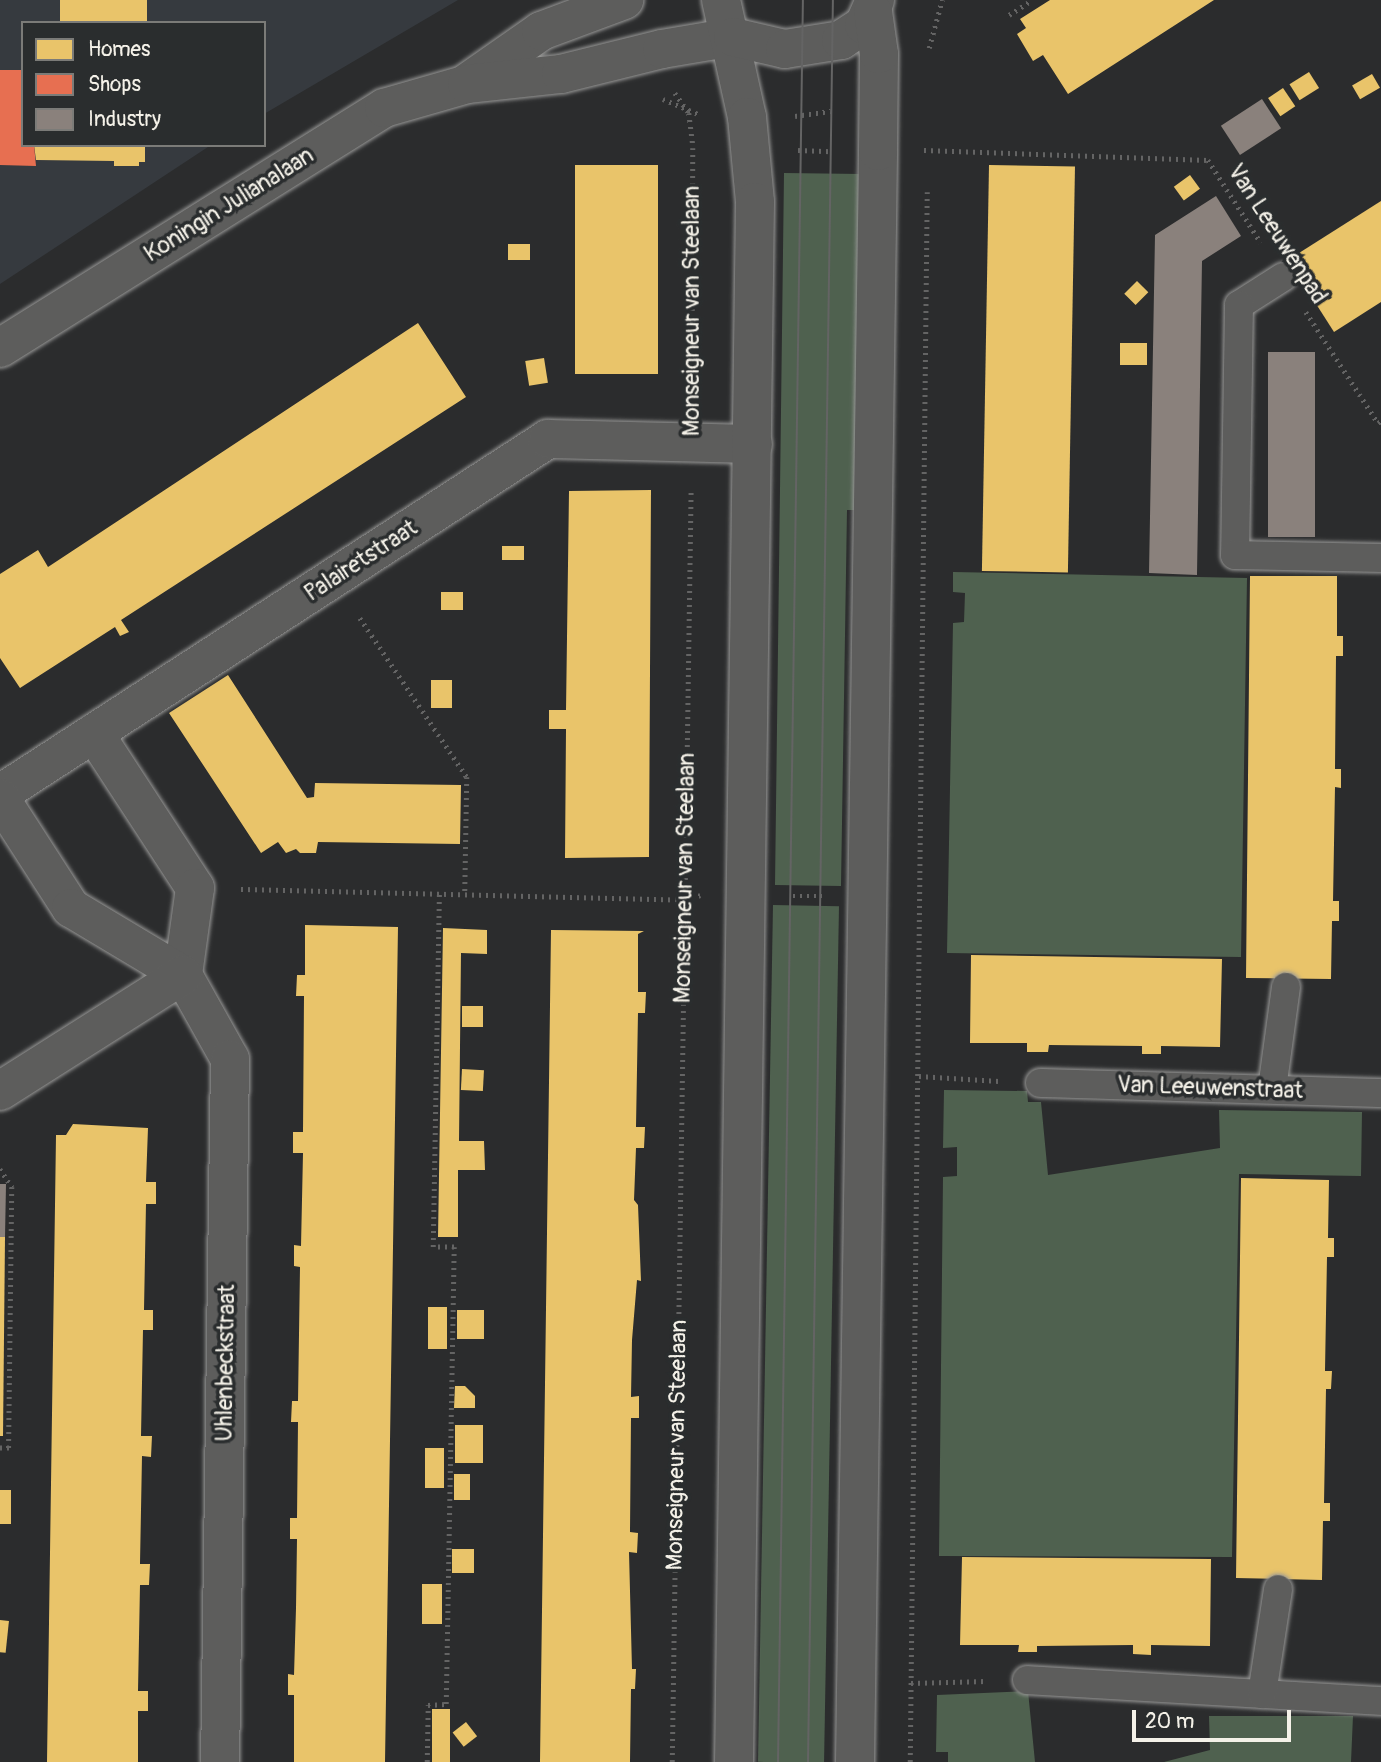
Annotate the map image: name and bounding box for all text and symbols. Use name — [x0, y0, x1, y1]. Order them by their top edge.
legend — [21, 21, 266, 147]
text: Homes — [88, 36, 150, 63]
text: Shops — [88, 71, 141, 98]
text: Industry — [88, 106, 161, 133]
street label: Koningin Julianalaan — [139, 142, 319, 268]
street label: Van Leeuwenpad — [1222, 159, 1332, 309]
street label: Monseigneur van Steelaan — [678, 186, 706, 436]
street label: Palairetstraat — [299, 514, 423, 608]
street label: Monseigneur van Steelaan — [669, 752, 701, 1004]
street label: Van Leeuwenstraat — [1117, 1071, 1303, 1105]
street label: Uhlenbeckstraat — [211, 1284, 241, 1442]
street label: Monseigneur van Steelaan — [661, 1319, 693, 1571]
scale bar — [1136, 1696, 1295, 1740]
text: 20 m — [1145, 1708, 1194, 1735]

